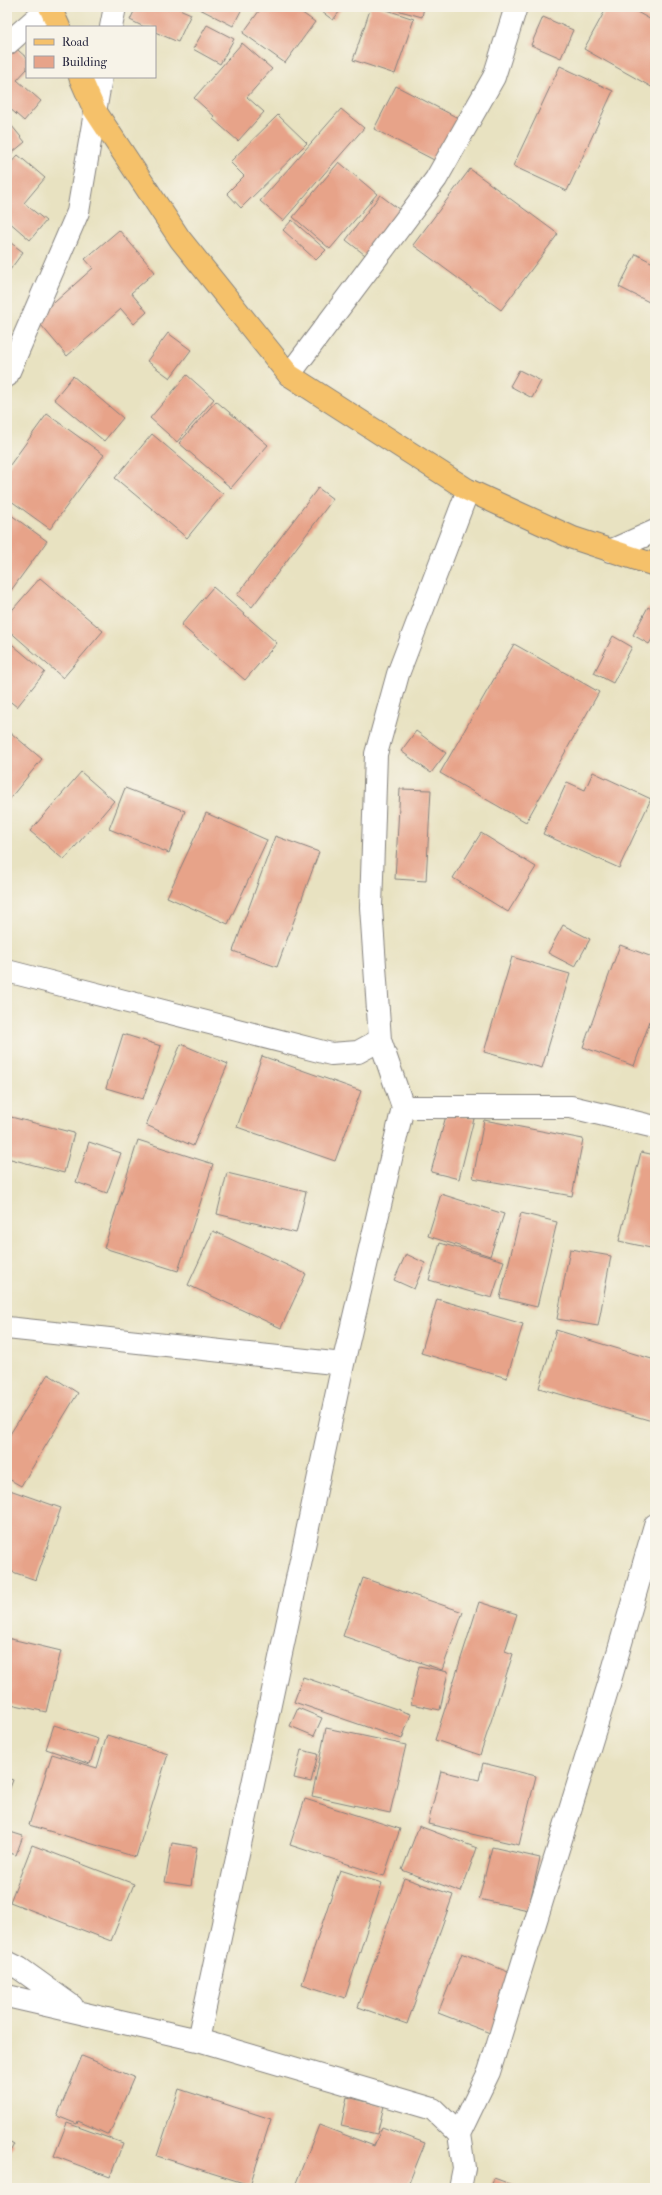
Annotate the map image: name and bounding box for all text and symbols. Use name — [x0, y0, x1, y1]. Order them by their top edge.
legend — [26, 26, 156, 78]
text: Road — [62, 35, 89, 49]
text: Building — [62, 55, 107, 69]

